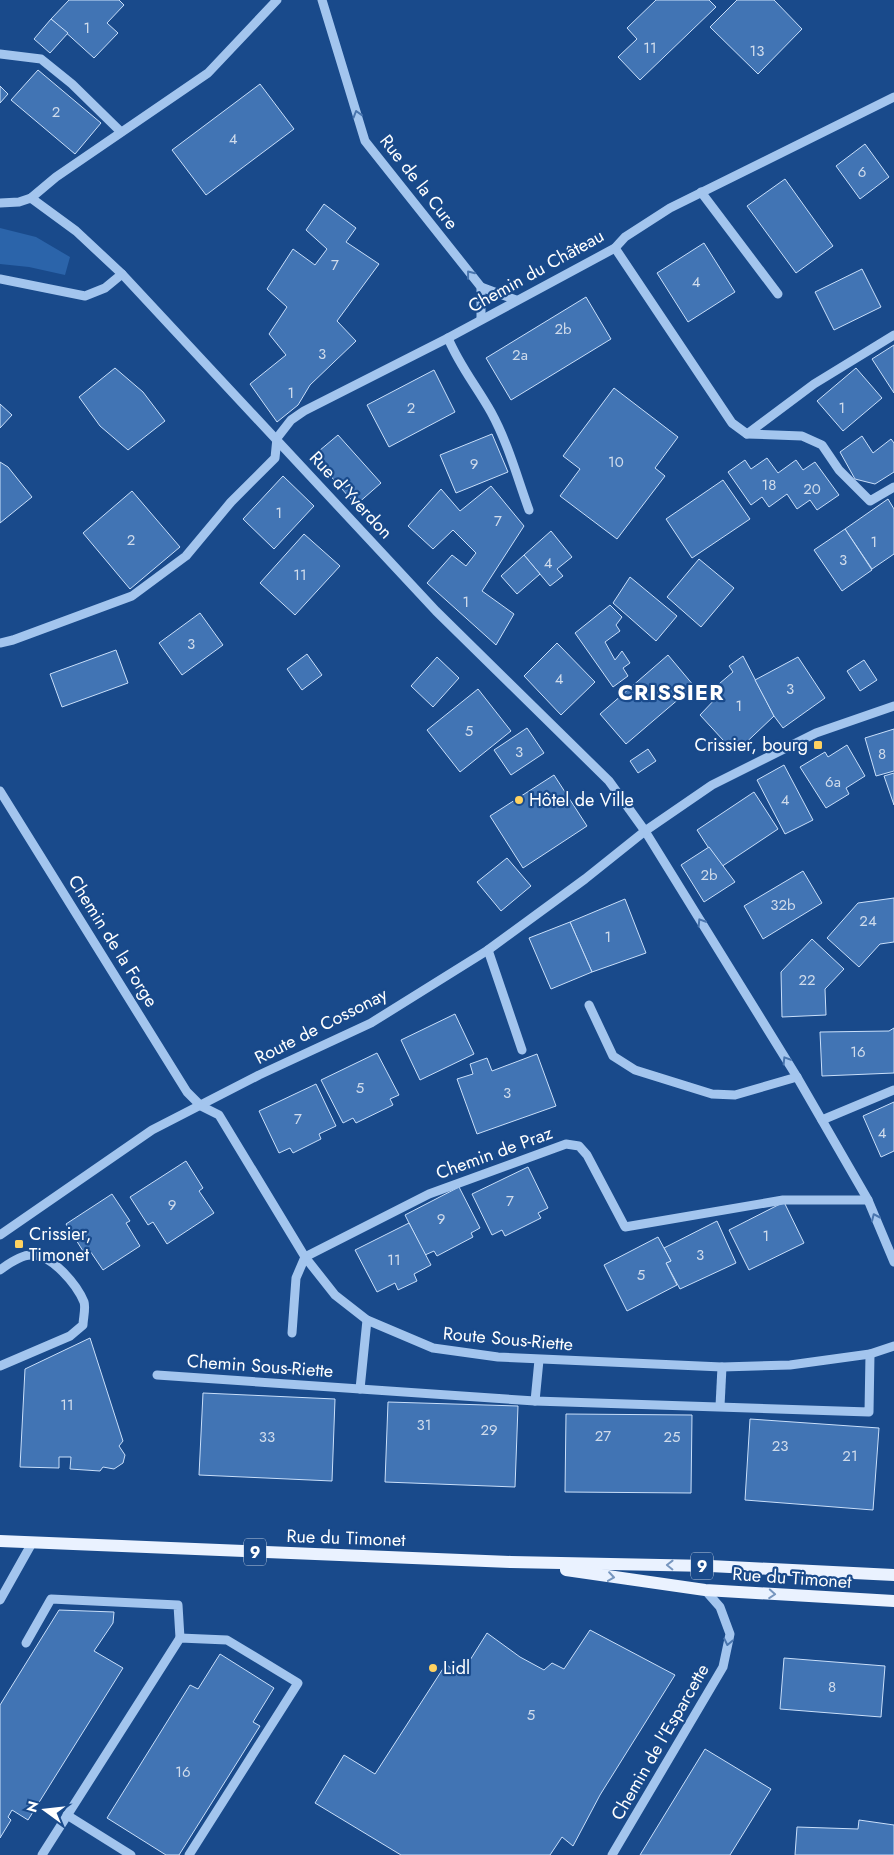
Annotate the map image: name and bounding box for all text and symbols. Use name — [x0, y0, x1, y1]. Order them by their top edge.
house number: 1 — [84, 17, 90, 39]
house number: 11 — [643, 37, 657, 59]
house number: 13 — [750, 40, 764, 62]
house number: 2 — [52, 101, 60, 123]
one-way arrow — [353, 110, 363, 119]
house number: 4 — [229, 128, 238, 150]
street label: Rue de la Cure — [374, 129, 464, 235]
house number: 6 — [858, 161, 866, 183]
street label: Chemin du Château — [463, 223, 609, 319]
house number: 7 — [331, 254, 339, 276]
one-way arrow — [468, 271, 476, 280]
house number: 4 — [692, 271, 701, 293]
house number: 2b — [554, 318, 572, 340]
house number: 3 — [318, 343, 326, 365]
house number: 2a — [512, 344, 528, 366]
house number: 1 — [288, 382, 294, 404]
house number: 2 — [407, 397, 415, 419]
house number: 1 — [839, 397, 845, 419]
street label: Rue d'Yverdon — [303, 445, 399, 545]
house number: 10 — [608, 451, 624, 473]
house number: 9 — [470, 453, 478, 475]
house number: 18 — [762, 474, 776, 496]
house number: 20 — [803, 478, 821, 500]
house number: 1 — [276, 502, 282, 524]
house number: 7 — [494, 510, 502, 532]
house number: 2 — [127, 529, 135, 551]
house number: 1 — [871, 531, 877, 553]
house number: 3 — [839, 549, 847, 571]
house number: 4 — [544, 552, 553, 574]
house number: 11 — [293, 564, 307, 586]
house number: 1 — [463, 591, 469, 613]
house number: 3 — [187, 633, 195, 655]
house number: 4 — [555, 668, 564, 690]
district label: CRISSIER — [618, 676, 724, 708]
house number: 3 — [786, 678, 794, 700]
house number: 1 — [736, 695, 742, 717]
house number: 5 — [465, 720, 473, 742]
place label: Crissier, bourg — [695, 732, 808, 758]
marker: Crissier, bourg — [812, 739, 824, 751]
house number: 3 — [515, 741, 523, 763]
house number: 8 — [878, 743, 886, 765]
house number: 6a — [825, 771, 841, 793]
place label: Hôtel de Ville — [529, 787, 634, 813]
house number: 4 — [781, 789, 790, 811]
marker: Hôtel de Ville — [513, 794, 525, 806]
house number: 2b — [700, 864, 718, 886]
street label: Chemin de la Forge — [62, 870, 164, 1012]
house number: 32b — [770, 894, 796, 916]
house number: 24 — [859, 910, 877, 932]
one-way arrow — [698, 918, 708, 927]
house number: 1 — [605, 926, 611, 948]
house number: 22 — [798, 969, 816, 991]
street label: Route de Cossonay — [250, 981, 392, 1071]
house number: 16 — [850, 1041, 866, 1063]
one-way arrow — [783, 1057, 793, 1066]
house number: 5 — [356, 1077, 364, 1099]
house number: 3 — [503, 1082, 511, 1104]
house number: 7 — [294, 1108, 302, 1130]
street label: Chemin de Praz — [432, 1120, 557, 1186]
house number: 4 — [878, 1122, 887, 1144]
house number: 7 — [506, 1190, 514, 1212]
house number: 9 — [168, 1194, 176, 1216]
house number: 9 — [437, 1208, 445, 1230]
one-way arrow — [871, 1213, 882, 1222]
place label: Crissier, Timonet — [29, 1221, 91, 1268]
house number: 1 — [763, 1225, 769, 1247]
marker: Crissier, Timonet — [13, 1238, 25, 1250]
house number: 3 — [696, 1244, 704, 1266]
house number: 11 — [387, 1249, 401, 1271]
house number: 5 — [637, 1264, 645, 1286]
street label: Route Sous-Riette — [442, 1320, 574, 1358]
street label: Chemin Sous-Riette — [186, 1348, 334, 1384]
house number: 11 — [60, 1394, 74, 1416]
house number: 31 — [417, 1414, 431, 1436]
house number: 29 — [480, 1419, 498, 1441]
house number: 27 — [595, 1425, 611, 1447]
house number: 33 — [259, 1426, 275, 1448]
house number: 25 — [664, 1426, 681, 1448]
house number: 23 — [772, 1435, 788, 1457]
house number: 21 — [842, 1445, 858, 1467]
street label: Rue du Timonet — [286, 1523, 407, 1553]
road number: 9 — [244, 1538, 266, 1565]
road number: 9 — [691, 1552, 713, 1580]
one-way arrow — [666, 1560, 674, 1571]
street label: Rue du Timonet — [732, 1561, 853, 1595]
one-way arrow — [607, 1571, 615, 1581]
one-way arrow — [769, 1589, 777, 1600]
one-way arrow — [724, 1638, 734, 1647]
place label: Lidl — [443, 1655, 470, 1681]
street label: Chemin de l'Esparcette — [605, 1659, 715, 1825]
marker: Lidl — [427, 1662, 439, 1674]
house number: 8 — [828, 1676, 836, 1698]
house number: 5 — [527, 1704, 535, 1726]
house number: 16 — [175, 1761, 191, 1783]
north arrow — [20, 1785, 70, 1835]
text: N — [21, 1799, 44, 1815]

